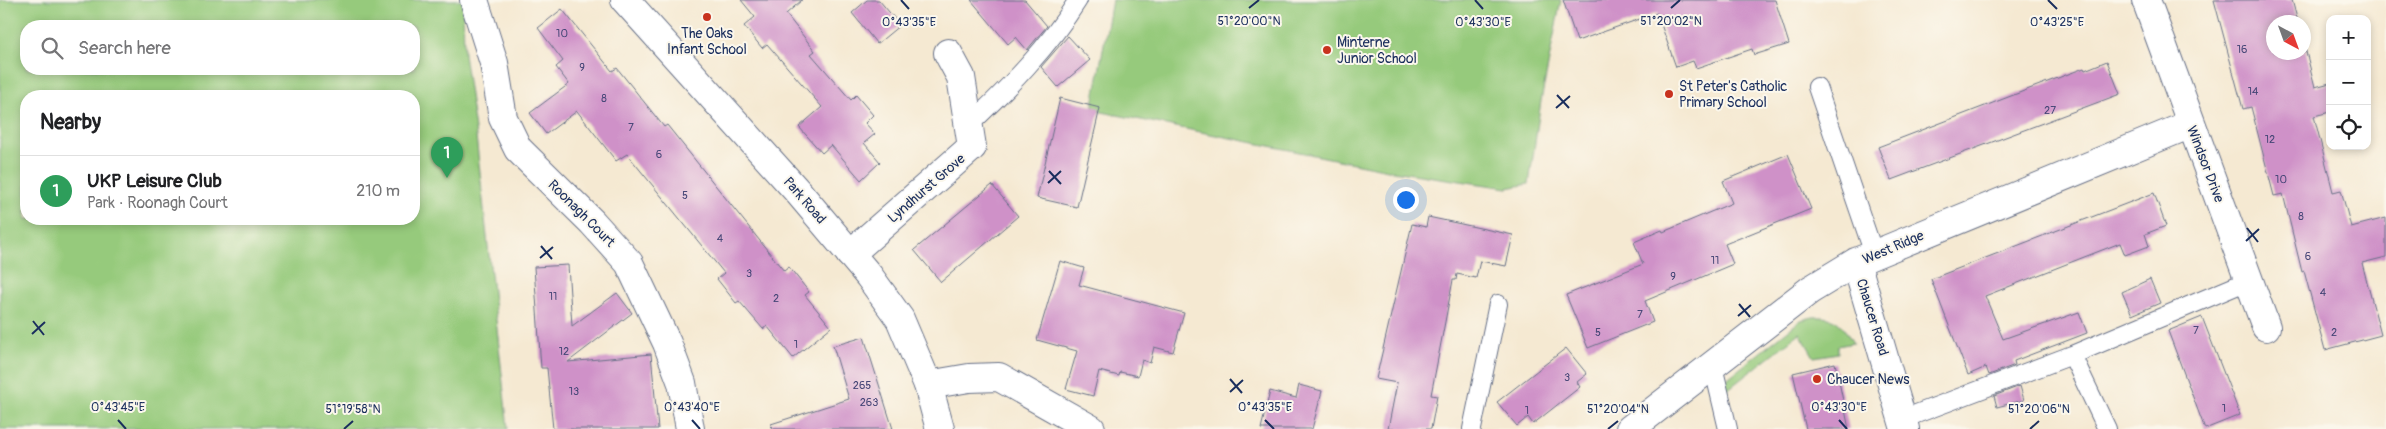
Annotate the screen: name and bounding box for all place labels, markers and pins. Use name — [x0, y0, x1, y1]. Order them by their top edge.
marker: The Oaks Infant School — [701, 11, 713, 23]
place label: The Oaks Infant School — [667, 25, 747, 58]
place label: Minterne Junior School — [1337, 34, 1417, 67]
marker: Minterne Junior School — [1321, 44, 1333, 56]
place label: St Peter's Catholic Primary School — [1679, 78, 1787, 111]
marker: St Peter's Catholic Primary School — [1663, 88, 1675, 100]
pin: 1 — [431, 137, 463, 178]
place label: Chaucer News — [1827, 371, 1910, 388]
marker: Chaucer News — [1811, 373, 1823, 385]

